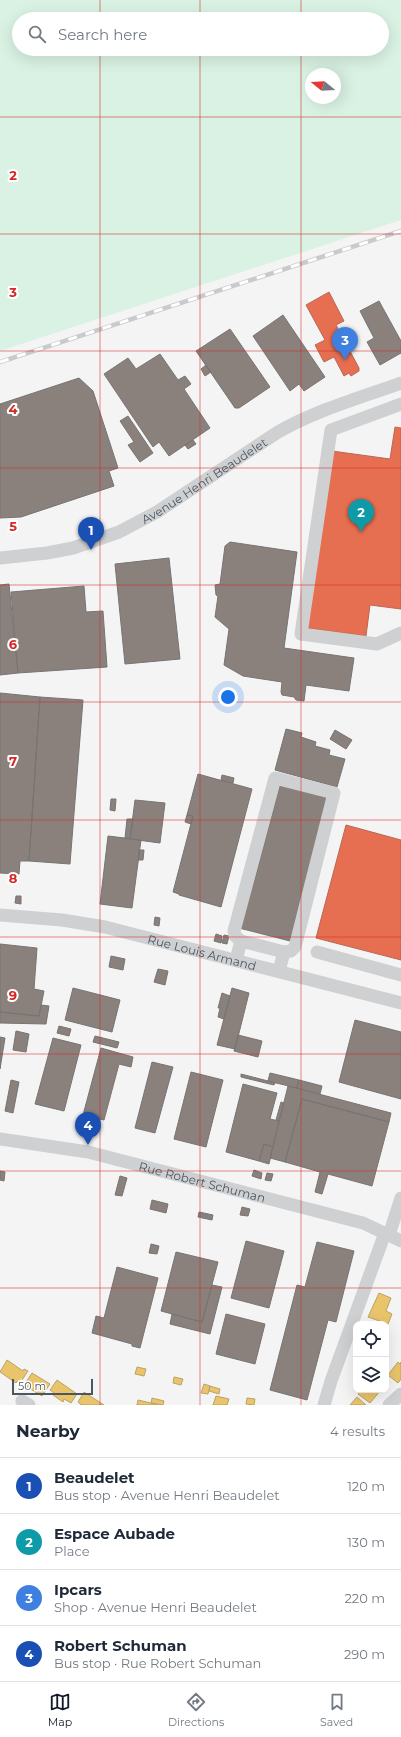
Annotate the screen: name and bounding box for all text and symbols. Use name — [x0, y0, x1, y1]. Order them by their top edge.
search box — [12, 12, 389, 56]
icon: search — [26, 23, 48, 45]
text: Search here — [58, 25, 147, 44]
north arrow — [305, 68, 341, 104]
text: 2 — [9, 167, 17, 183]
text: 3 — [8, 284, 17, 300]
pin: 3 — [332, 327, 358, 360]
text: 4 — [9, 401, 18, 417]
street label: Avenue Henri Beaudelet — [139, 434, 270, 526]
pin: 2 — [348, 499, 374, 532]
pin: 1 — [78, 517, 104, 550]
text: 5 — [9, 518, 17, 534]
text: 6 — [9, 636, 18, 652]
your location — [218, 687, 238, 707]
text: 7 — [9, 753, 17, 769]
text: 8 — [9, 870, 18, 886]
street label: Rue Louis Armand — [146, 931, 258, 973]
text: 9 — [9, 987, 17, 1003]
pin: 4 — [75, 1112, 101, 1145]
street label: Rue Robert Schuman — [137, 1158, 267, 1205]
map controls — [353, 1321, 389, 1393]
button: locate — [353, 1321, 389, 1357]
button: layers — [353, 1357, 389, 1393]
scale bar — [12, 1377, 93, 1396]
text: 50 m — [18, 1379, 46, 1393]
text: Nearby — [16, 1421, 80, 1441]
text: 4 results — [330, 1423, 385, 1439]
text: Beaudelet — [54, 1468, 135, 1487]
text: 1 — [26, 1478, 32, 1494]
text: 120 m — [347, 1478, 385, 1494]
text: Bus stop · Avenue Henri Beaudelet — [54, 1487, 280, 1503]
text: Espace Aubade — [54, 1524, 175, 1543]
text: 2 — [25, 1534, 33, 1550]
text: 130 m — [347, 1534, 385, 1550]
text: Place — [54, 1543, 90, 1559]
text: Ipcars — [54, 1580, 102, 1599]
text: 3 — [25, 1590, 33, 1606]
text: 220 m — [344, 1590, 385, 1606]
text: Shop · Avenue Henri Beaudelet — [54, 1599, 257, 1615]
text: Robert Schuman — [54, 1636, 187, 1655]
text: 4 — [25, 1646, 33, 1662]
text: 290 m — [344, 1646, 385, 1662]
text: Bus stop · Rue Robert Schuman — [54, 1655, 261, 1671]
tab: Map — [48, 1691, 72, 1729]
tab: Directions — [168, 1691, 224, 1729]
tab: Saved — [320, 1691, 353, 1729]

